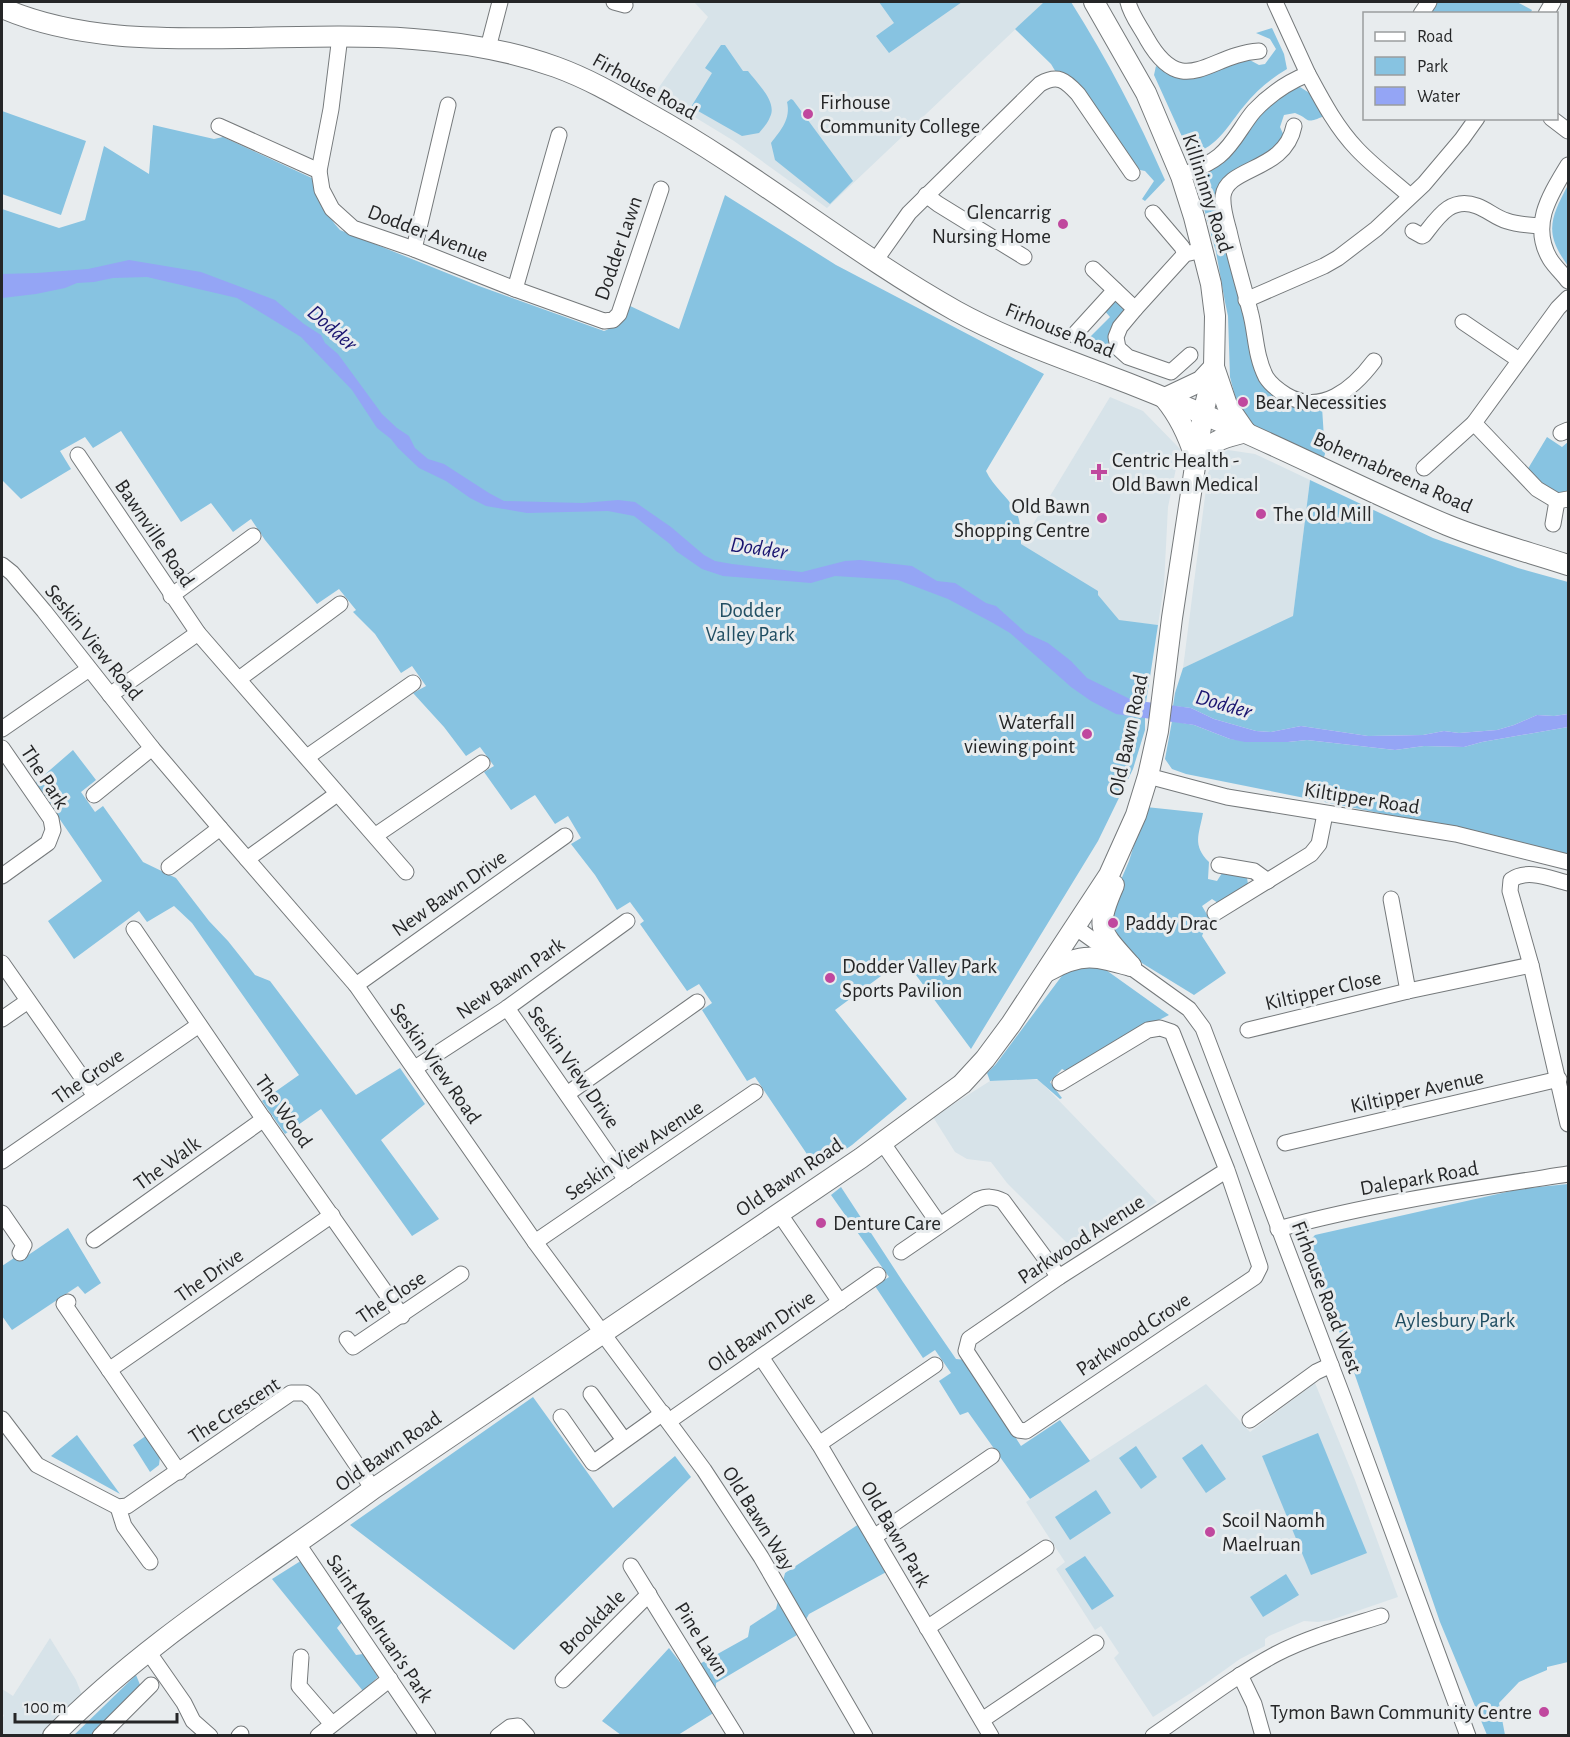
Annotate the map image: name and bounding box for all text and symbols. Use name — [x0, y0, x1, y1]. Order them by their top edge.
legend — [1363, 12, 1558, 120]
text: Road — [1417, 28, 1453, 46]
street label: Firhouse Road — [589, 49, 701, 124]
text: Park — [1417, 58, 1449, 76]
text: Water — [1417, 88, 1460, 106]
place label: Firhouse Community College — [820, 92, 980, 137]
marker: Firhouse Community College — [801, 107, 815, 121]
street label: Killininny Road — [1179, 131, 1237, 255]
street label: Dodder Lawn — [591, 193, 646, 303]
street label: Dodder Avenue — [365, 201, 491, 266]
place label: Glencarrig Nursing Home — [932, 202, 1052, 247]
marker: Glencarrig Nursing Home — [1056, 217, 1070, 231]
street label: Firhouse Road — [1002, 299, 1117, 362]
water label: Dodder — [303, 301, 362, 355]
place label: Bear Necessities — [1255, 392, 1387, 413]
marker: Bear Necessities — [1236, 395, 1250, 409]
street label: Bohernabreena Road — [1310, 428, 1476, 517]
place label: Centric Health - Old Bawn Medical — [1112, 450, 1259, 495]
marker: Centric Health - Old Bawn Medical — [1090, 463, 1108, 481]
street label: Bawnville Road — [111, 476, 198, 591]
place label: Old Bawn Shopping Centre — [954, 496, 1090, 541]
place label: The Old Mill — [1273, 504, 1372, 525]
marker: The Old Mill — [1254, 507, 1268, 521]
marker: Old Bawn Shopping Centre — [1095, 511, 1109, 525]
water label: Dodder — [729, 533, 790, 563]
street label: Seskin View Road — [41, 581, 146, 704]
park label: Dodder Valley Park — [705, 600, 795, 645]
street label: Old Bawn Road — [1105, 672, 1152, 798]
water label: Dodder — [1193, 685, 1255, 723]
place label: Waterfall viewing point — [964, 712, 1075, 757]
marker: Waterfall viewing point — [1080, 727, 1094, 741]
street label: The Park — [17, 742, 73, 813]
street label: Kiltipper Road — [1303, 779, 1421, 818]
street label: New Bawn Drive — [388, 846, 510, 940]
place label: Paddy Drac — [1125, 913, 1217, 934]
marker: Paddy Drac — [1106, 916, 1120, 930]
street label: New Bawn Park — [452, 933, 569, 1023]
place label: Dodder Valley Park Sports Pavilion — [842, 956, 997, 1001]
street label: Kiltipper Close — [1263, 967, 1383, 1014]
marker: Dodder Valley Park Sports Pavilion — [823, 971, 837, 985]
street label: Seskin View Road — [386, 999, 485, 1128]
street label: Seskin View Drive — [524, 1002, 623, 1132]
street label: The Grove — [49, 1044, 128, 1108]
street label: Kiltipper Avenue — [1348, 1066, 1486, 1117]
street label: The Wood — [251, 1071, 316, 1152]
street label: Seskin View Avenue — [562, 1097, 707, 1204]
street label: The Walk — [130, 1132, 205, 1194]
street label: Old Bawn Road — [732, 1134, 847, 1221]
street label: Dalepark Road — [1358, 1158, 1480, 1199]
street label: Parkwood Avenue — [1014, 1191, 1148, 1288]
place label: Denture Care — [833, 1213, 941, 1234]
marker: Denture Care — [814, 1216, 828, 1230]
street label: Firhouse Road West — [1288, 1218, 1365, 1376]
street label: The Drive — [171, 1244, 247, 1306]
street label: The Close — [353, 1267, 429, 1328]
street label: Old Bawn Drive — [704, 1287, 819, 1376]
street label: Parkwood Grove — [1073, 1289, 1194, 1380]
park label: Aylesbury Park — [1395, 1310, 1516, 1331]
street label: The Crescent — [185, 1373, 284, 1448]
street label: Old Bawn Road — [332, 1407, 445, 1496]
street label: Old Bawn Way — [718, 1463, 799, 1574]
street label: Old Bawn Park — [857, 1478, 934, 1591]
place label: Scoil Naomh Maelruan — [1222, 1510, 1325, 1555]
marker: Scoil Naomh Maelruan — [1203, 1525, 1217, 1539]
street label: Saint Maelruan's Park — [322, 1550, 437, 1706]
street label: Brookdale — [556, 1586, 629, 1659]
street label: Pine Lawn — [671, 1598, 733, 1680]
scale bar — [15, 1686, 177, 1724]
text: 100 m — [24, 1699, 67, 1717]
place label: Tymon Bawn Community Centre — [1270, 1702, 1532, 1723]
marker: Tymon Bawn Community Centre — [1537, 1705, 1551, 1719]

